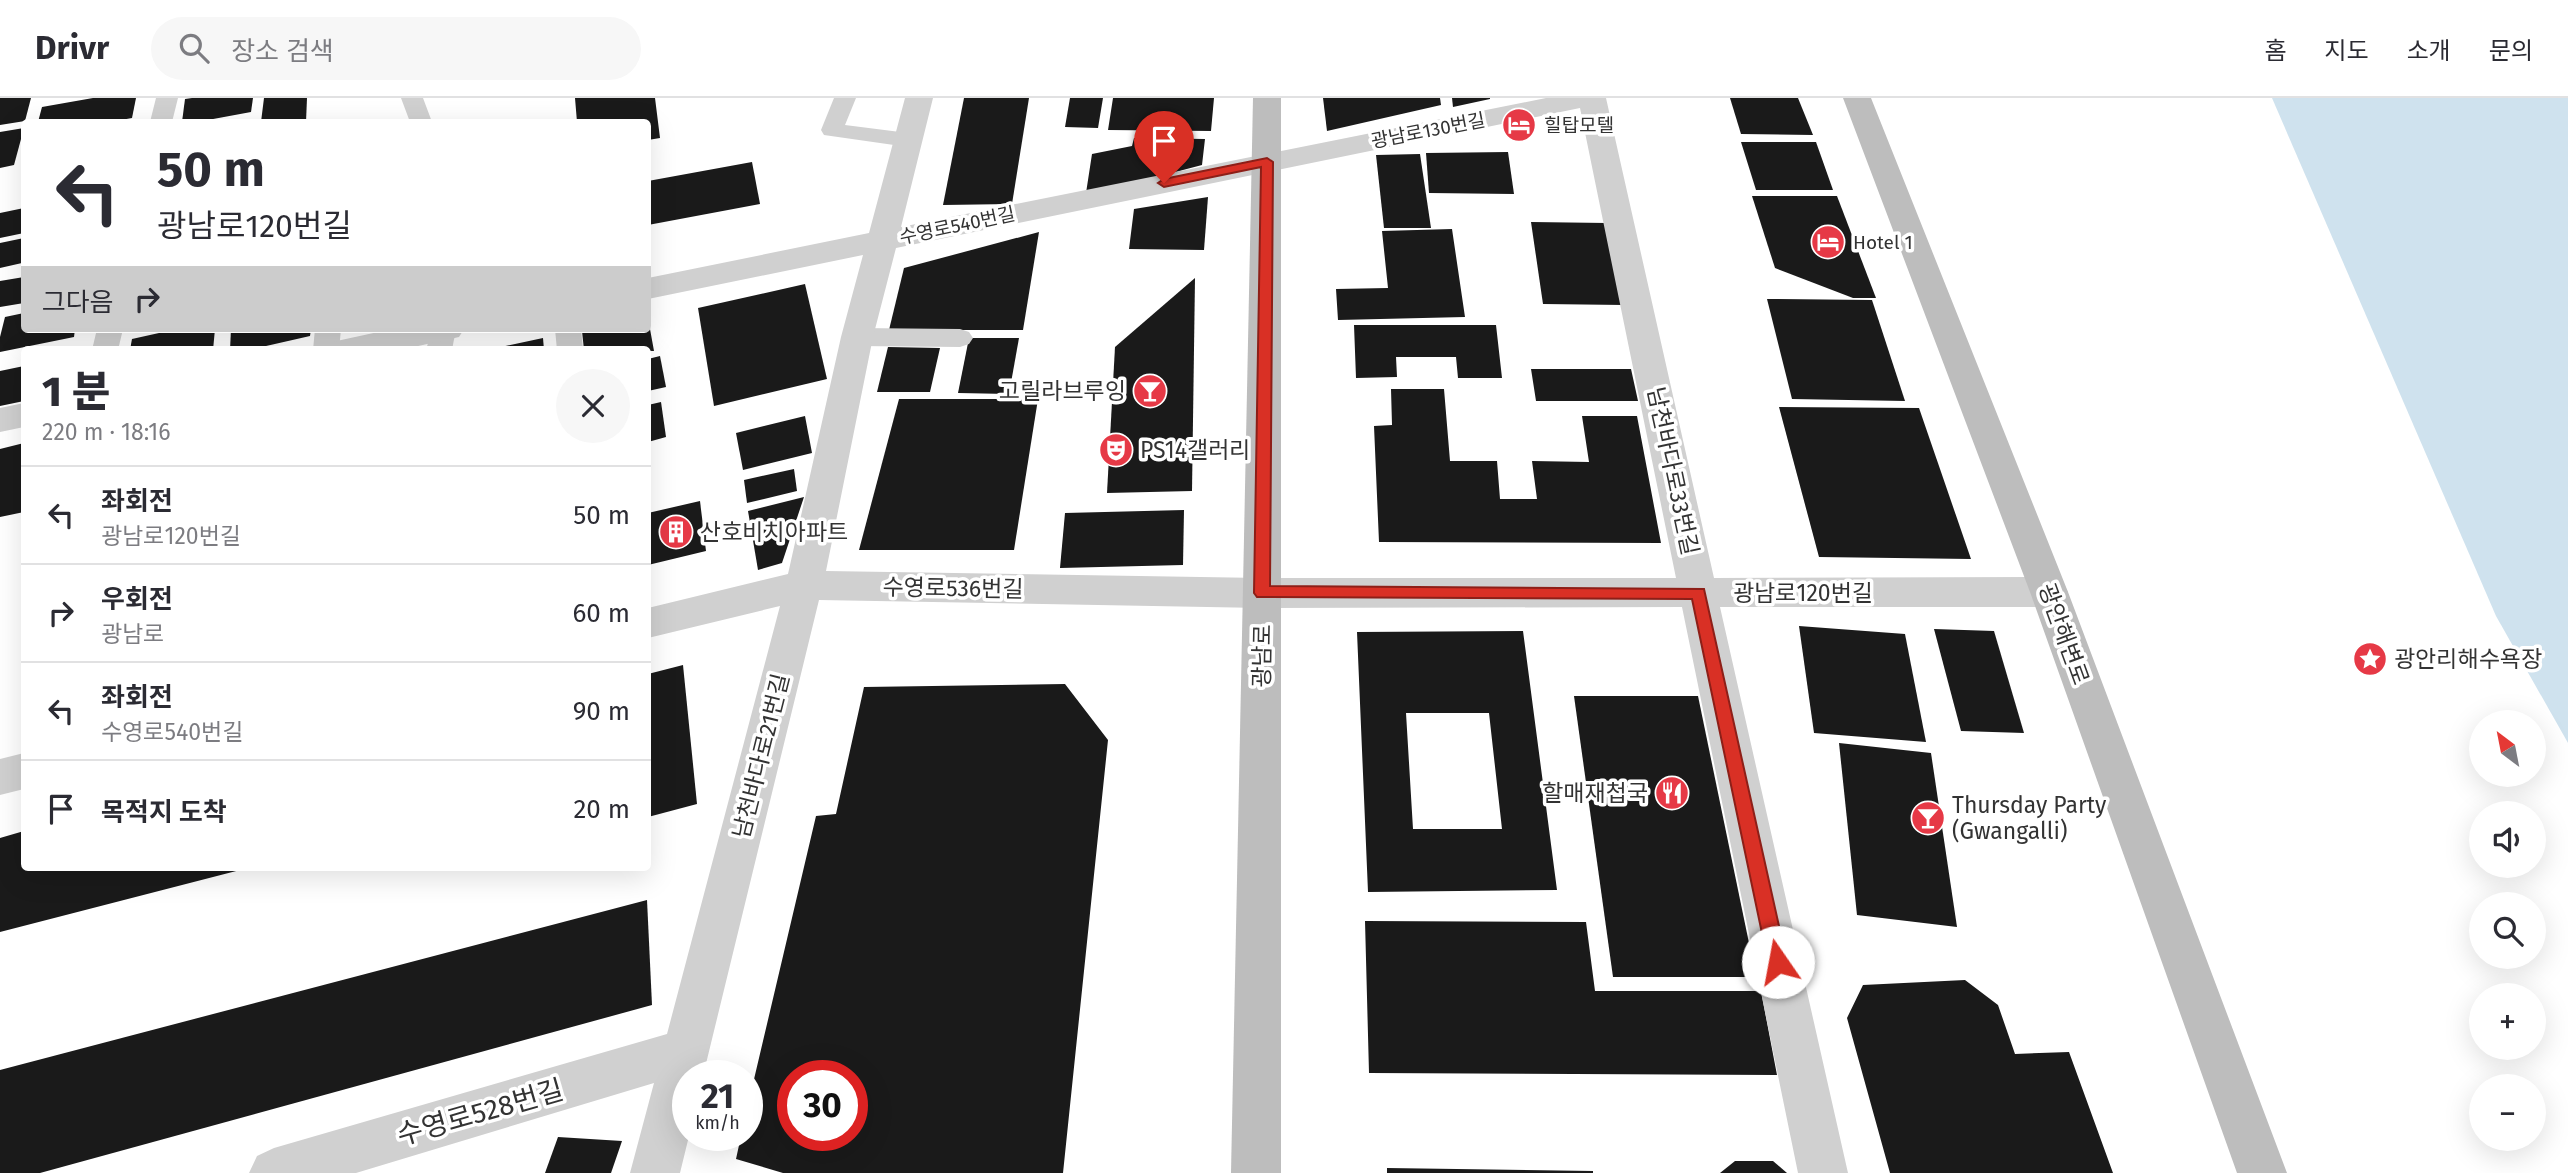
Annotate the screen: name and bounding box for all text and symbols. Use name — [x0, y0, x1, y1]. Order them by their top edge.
search box — [151, 17, 641, 80]
text: Drivr — [35, 28, 109, 68]
icon: search — [175, 29, 213, 67]
text: 장소 검색 — [231, 36, 334, 67]
text: 홈 — [2264, 37, 2286, 65]
text: 지도 — [2324, 37, 2369, 65]
text: 소개 — [2407, 37, 2451, 65]
text: 문의 — [2489, 37, 2533, 65]
hotel icon: 힐탑모텔 — [1500, 106, 1538, 144]
street label: 광남로130번길 — [1369, 108, 1487, 153]
pin — [1134, 111, 1194, 183]
place label: 힐탑모텔 — [1544, 114, 1614, 137]
icon: arrive — [1145, 122, 1183, 160]
text: 50 m — [157, 140, 265, 199]
icon: left — [42, 147, 133, 238]
street label: 수영로540번길 — [897, 202, 1017, 249]
text: 광남로120번길 — [157, 207, 352, 245]
hotel icon: Hotel 1 — [1809, 223, 1847, 261]
place label: Hotel 1 — [1853, 231, 1913, 254]
icon: right — [128, 280, 166, 318]
text: 그다음 — [42, 287, 114, 318]
text: 1 분 — [42, 367, 110, 417]
button: close — [556, 369, 630, 443]
bar icon: 고릴라브루잉 — [1131, 372, 1169, 410]
place label: 고릴라브루잉 — [999, 377, 1126, 405]
street label: 남천바다로33번길 — [1642, 384, 1704, 558]
text: 220 m · 18:16 — [42, 418, 171, 446]
theatre icon: PS14갤러리 — [1097, 431, 1135, 469]
place label: PS14갤러리 — [1140, 436, 1250, 464]
text: 좌회전 — [101, 486, 173, 517]
icon: left — [42, 496, 80, 534]
text: 50 m — [573, 500, 630, 531]
building icon: 산호비치아파트 — [657, 513, 695, 551]
place label: 산호비치아파트 — [700, 518, 848, 546]
text: 광남로120번길 — [101, 522, 241, 550]
street label: 수영로536번길 — [882, 573, 1024, 603]
street label: 광남로120번길 — [1733, 579, 1873, 607]
street label: 광안해변로 — [2033, 579, 2095, 689]
text: 우회전 — [101, 584, 173, 615]
icon: right — [42, 594, 80, 632]
text: 60 m — [572, 598, 630, 629]
text: 광남로 — [101, 620, 164, 648]
street label: 광남로 — [1247, 624, 1277, 688]
place icon: 광안리해수욕장 — [2351, 640, 2389, 678]
place label: 광안리해수욕장 — [2394, 645, 2542, 673]
street label: 남천바다로21번길 — [727, 671, 795, 841]
text: 좌회전 — [101, 682, 173, 713]
icon: left — [42, 692, 80, 730]
text: 90 m — [573, 696, 630, 727]
north arrow — [2469, 710, 2546, 788]
map controls — [2469, 710, 2546, 1151]
text: 수영로540번길 — [101, 718, 243, 746]
restaurant icon: 할매재첩국 — [1653, 774, 1691, 812]
place label: 할매재첩국 — [1542, 779, 1648, 807]
icon: arrive — [42, 790, 80, 828]
place label: Thursday Party (Gwangalli) — [1952, 791, 2107, 845]
text: 20 m — [573, 794, 630, 825]
text: 목적지 도착 — [101, 797, 227, 828]
bar icon: Thursday Party (Gwangalli) — [1909, 799, 1947, 837]
button: sound — [2469, 801, 2546, 878]
button: search — [2469, 892, 2546, 969]
position arrow — [1741, 925, 1815, 999]
button: + — [2469, 983, 2546, 1060]
speed limit sign: 30 — [777, 1060, 868, 1151]
street label: 수영로528번길 — [393, 1073, 567, 1152]
button: − — [2469, 1074, 2546, 1151]
text: 21 — [701, 1075, 734, 1117]
text: km/h — [695, 1112, 740, 1134]

